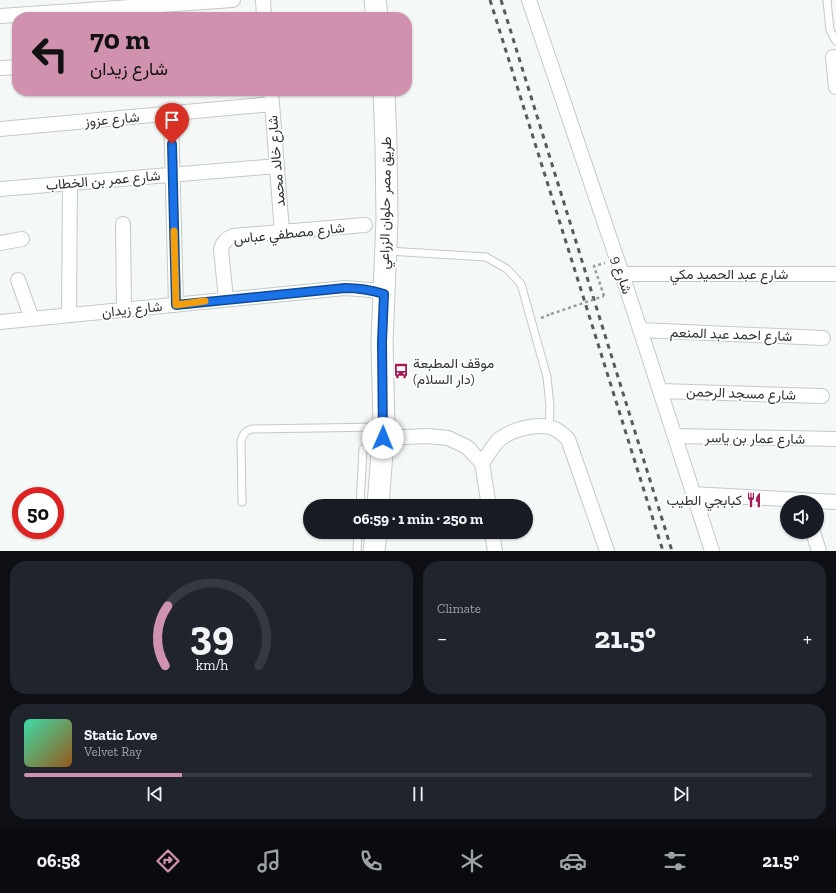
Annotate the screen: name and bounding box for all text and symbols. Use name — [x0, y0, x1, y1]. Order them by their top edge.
text: 70 m — [90, 23, 150, 56]
icon: left — [24, 28, 76, 80]
text: شارع زيدان — [90, 58, 168, 80]
pin — [155, 103, 189, 144]
street label: شارع عزوز — [83, 109, 140, 132]
icon: arrive — [161, 109, 183, 131]
street label: شارع خالد محمد — [264, 114, 291, 207]
street label: طريق مصر حلوان الزراعي — [376, 136, 398, 270]
street label: شارع عمر بن الخطاب — [45, 167, 161, 196]
street label: شارع مصطفي عباس — [233, 219, 346, 251]
street label: شارع 9 — [606, 254, 636, 297]
street label: شارع عبد الحميد مكي — [670, 266, 788, 286]
street label: شارع زيدان — [101, 298, 163, 323]
street label: شارع احمد عبد المنعم — [670, 324, 792, 347]
place label: موقف المطبعة (دار السلام) — [413, 355, 494, 388]
bus stop icon: موقف المطبعة (دار السلام) — [392, 362, 410, 380]
street label: شارع مسجد الرحمن — [686, 383, 796, 406]
position arrow — [362, 417, 404, 459]
street label: شارع عمار بن ياسر — [704, 429, 805, 450]
speed limit sign: 50 — [12, 487, 64, 539]
restaurant icon: كبابجي الطيب — [745, 491, 763, 509]
place label: كبابجي الطيب — [667, 492, 742, 512]
map controls — [780, 495, 824, 539]
button: sound — [780, 495, 824, 539]
text: 06:59 · 1 min · 250 m — [353, 510, 483, 528]
text: Climate — [437, 601, 481, 616]
text: 39 — [189, 609, 234, 659]
text: 21.5° — [594, 620, 656, 656]
text: − — [437, 625, 447, 652]
text: + — [803, 625, 812, 652]
text: km/h — [195, 656, 228, 673]
text: Static Love — [84, 726, 157, 744]
text: Velvet Ray — [84, 744, 142, 759]
icon: previous — [144, 783, 166, 805]
icon: pause — [407, 783, 429, 805]
icon: next — [670, 783, 692, 805]
icon: directions — [154, 847, 182, 875]
icon: music — [255, 847, 283, 875]
icon: phone — [357, 847, 385, 875]
icon: climate — [458, 847, 486, 875]
icon: car — [559, 847, 587, 875]
icon: filters — [661, 847, 689, 875]
text: 06:58 — [37, 850, 80, 872]
text: 21.5° — [762, 850, 799, 872]

